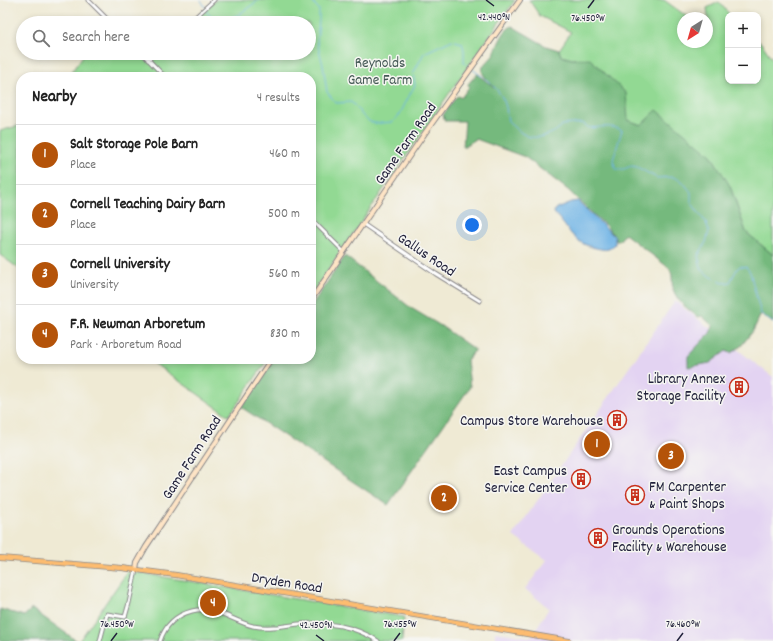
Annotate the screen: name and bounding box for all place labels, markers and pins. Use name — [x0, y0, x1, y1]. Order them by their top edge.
place label: Library Annex Storage Facility — [637, 369, 726, 408]
building icon: Library Annex Storage Facility — [728, 376, 750, 398]
building icon: Campus Store Warehouse — [606, 409, 628, 431]
place label: Campus Store Warehouse — [460, 411, 603, 433]
pin: 1 — [584, 429, 610, 459]
pin: 3 — [658, 441, 684, 471]
place label: East Campus Service Center — [485, 461, 567, 500]
building icon: East Campus Service Center — [570, 468, 592, 490]
place label: FM Carpenter & Paint Shops — [649, 477, 727, 516]
pin: 2 — [431, 483, 457, 513]
building icon: FM Carpenter & Paint Shops — [624, 484, 646, 506]
place label: Grounds Operations Facility & Warehouse — [612, 520, 727, 559]
building icon: Grounds Operations Facility & Warehouse — [587, 527, 609, 549]
pin: 4 — [200, 588, 226, 618]

